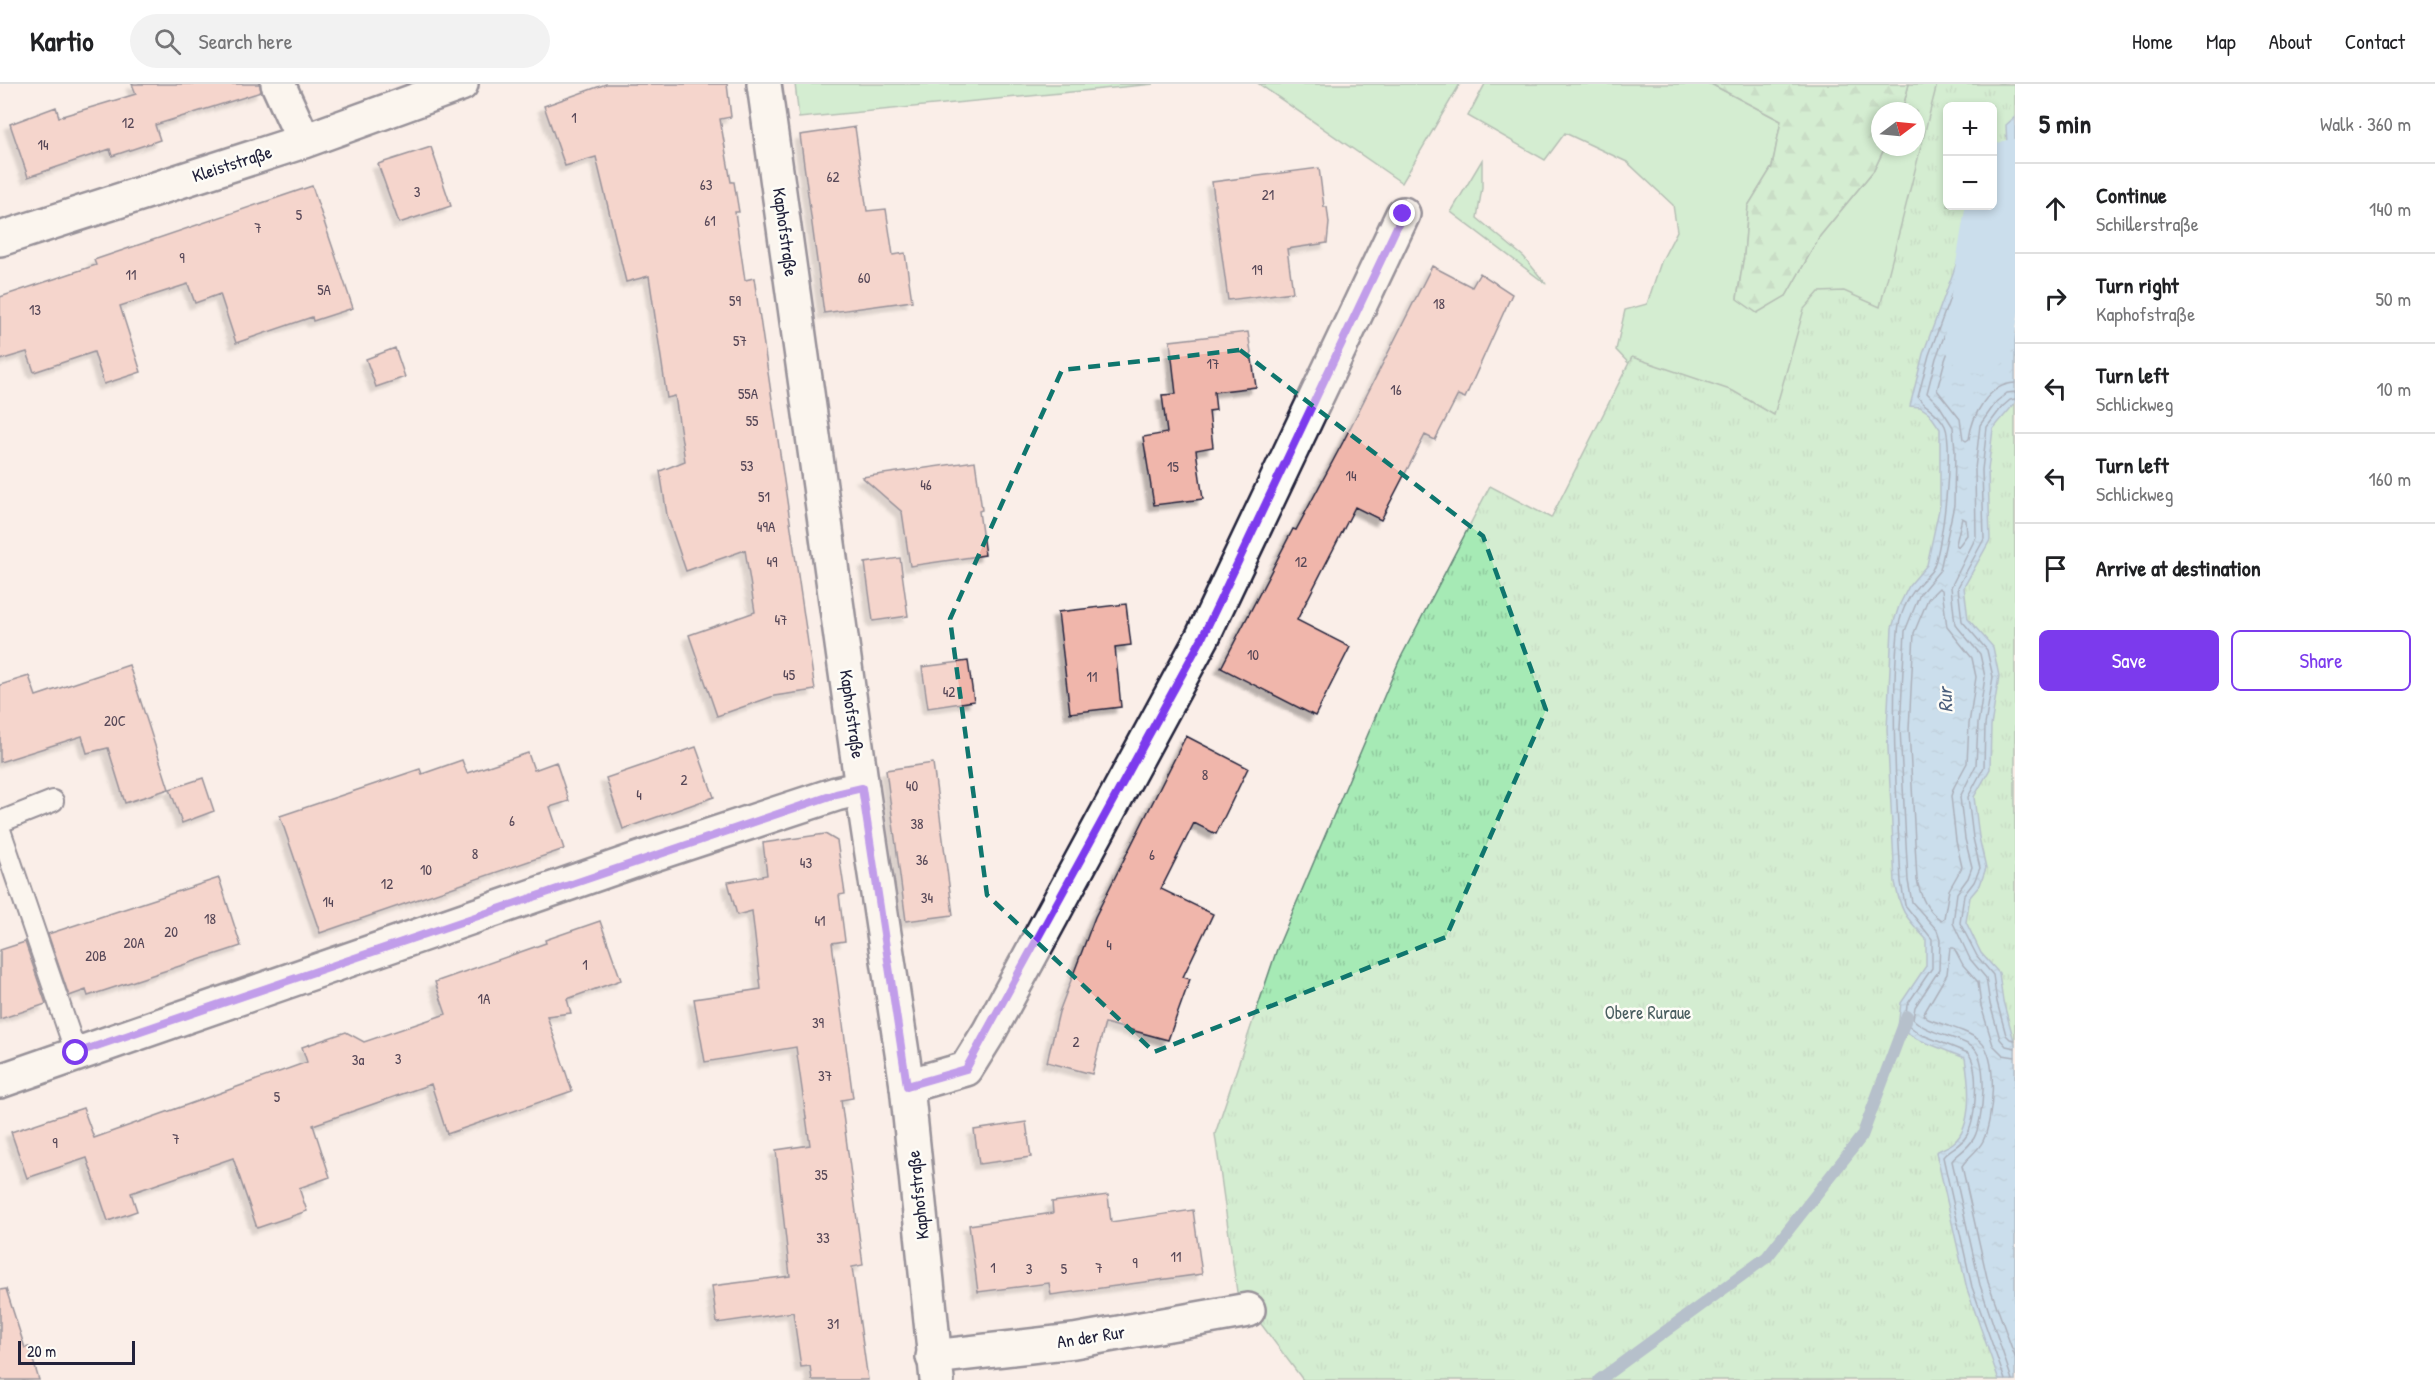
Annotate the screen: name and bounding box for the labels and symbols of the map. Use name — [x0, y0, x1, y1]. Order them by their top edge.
north arrow — [1871, 102, 1925, 156]
house number: 1 — [571, 107, 577, 128]
house number: 12 — [122, 112, 134, 133]
house number: 14 — [37, 134, 49, 155]
street label: Kleiststraße — [189, 139, 275, 188]
house number: 62 — [826, 166, 840, 187]
house number: 63 — [700, 174, 713, 195]
house number: 3 — [414, 181, 421, 202]
house number: 21 — [1262, 184, 1274, 205]
street label: Kaphofstraße — [767, 186, 804, 278]
route end — [1389, 200, 1415, 226]
house number: 5 — [296, 204, 303, 225]
house number: 61 — [704, 210, 716, 231]
house number: 7 — [254, 217, 262, 238]
house number: 9 — [179, 247, 185, 268]
house number: 19 — [1252, 259, 1263, 280]
house number: 11 — [126, 264, 136, 285]
house number: 60 — [858, 267, 871, 288]
house number: 5A — [317, 279, 332, 300]
house number: 59 — [729, 290, 741, 311]
house number: 18 — [1433, 293, 1445, 314]
house number: 13 — [29, 299, 41, 320]
house number: 57 — [733, 330, 747, 351]
house number: 17 — [1207, 353, 1219, 374]
house number: 16 — [1390, 379, 1402, 400]
house number: 55A — [738, 383, 759, 404]
house number: 55 — [746, 410, 759, 431]
house number: 53 — [740, 455, 754, 476]
house number: 15 — [1167, 456, 1180, 477]
house number: 14 — [1345, 465, 1357, 486]
house number: 46 — [920, 474, 932, 495]
house number: 51 — [758, 486, 770, 507]
house number: 49A — [757, 516, 776, 537]
house number: 49 — [766, 551, 778, 572]
house number: 12 — [1295, 551, 1307, 572]
house number: 47 — [774, 609, 788, 630]
house number: 10 — [1247, 644, 1259, 665]
house number: 45 — [783, 664, 796, 685]
house number: 11 — [1087, 666, 1097, 687]
street label: Kaphofstraße — [834, 668, 871, 760]
house number: 42 — [943, 681, 955, 702]
water label: Rur — [1930, 685, 1958, 713]
house number: 20C — [104, 710, 126, 731]
house number: 8 — [1202, 764, 1208, 785]
house number: 2 — [680, 769, 688, 790]
house number: 40 — [906, 775, 918, 796]
house number: 4 — [636, 784, 642, 805]
house number: 6 — [509, 810, 515, 831]
house number: 38 — [910, 813, 924, 834]
house number: 8 — [472, 843, 478, 864]
house number: 6 — [1149, 844, 1155, 865]
house number: 36 — [916, 849, 928, 870]
house number: 43 — [800, 852, 812, 873]
house number: 10 — [420, 859, 432, 880]
house number: 12 — [381, 873, 393, 894]
house number: 34 — [921, 887, 934, 908]
house number: 14 — [322, 891, 334, 912]
house number: 18 — [204, 908, 216, 929]
house number: 41 — [814, 910, 826, 931]
house number: 20 — [164, 921, 178, 942]
house number: 20A — [123, 932, 145, 953]
house number: 4 — [1106, 934, 1112, 955]
house number: 20B — [85, 945, 107, 966]
house number: 1 — [582, 954, 588, 975]
house number: 1A — [478, 988, 491, 1009]
park label: Obere Ruraue — [1605, 1000, 1691, 1025]
house number: 39 — [812, 1012, 825, 1033]
house number: 2 — [1072, 1031, 1080, 1052]
route start — [62, 1039, 88, 1065]
house number: 3 — [395, 1048, 402, 1069]
house number: 3a — [352, 1049, 364, 1070]
house number: 37 — [818, 1065, 832, 1086]
house number: 5 — [274, 1086, 281, 1107]
house number: 7 — [172, 1128, 180, 1149]
house number: 9 — [52, 1132, 58, 1153]
street label: Kaphofstraße — [900, 1149, 935, 1241]
house number: 35 — [814, 1164, 828, 1185]
house number: 33 — [816, 1227, 830, 1248]
house number: 11 — [1171, 1246, 1181, 1267]
house number: 9 — [1132, 1252, 1138, 1273]
house number: 1 — [990, 1257, 996, 1278]
house number: 7 — [1095, 1257, 1103, 1278]
house number: 3 — [1026, 1258, 1033, 1279]
house number: 5 — [1061, 1258, 1068, 1279]
house number: 31 — [827, 1313, 839, 1334]
street label: An der Rur — [1055, 1319, 1127, 1354]
scale bar — [18, 1338, 135, 1366]

